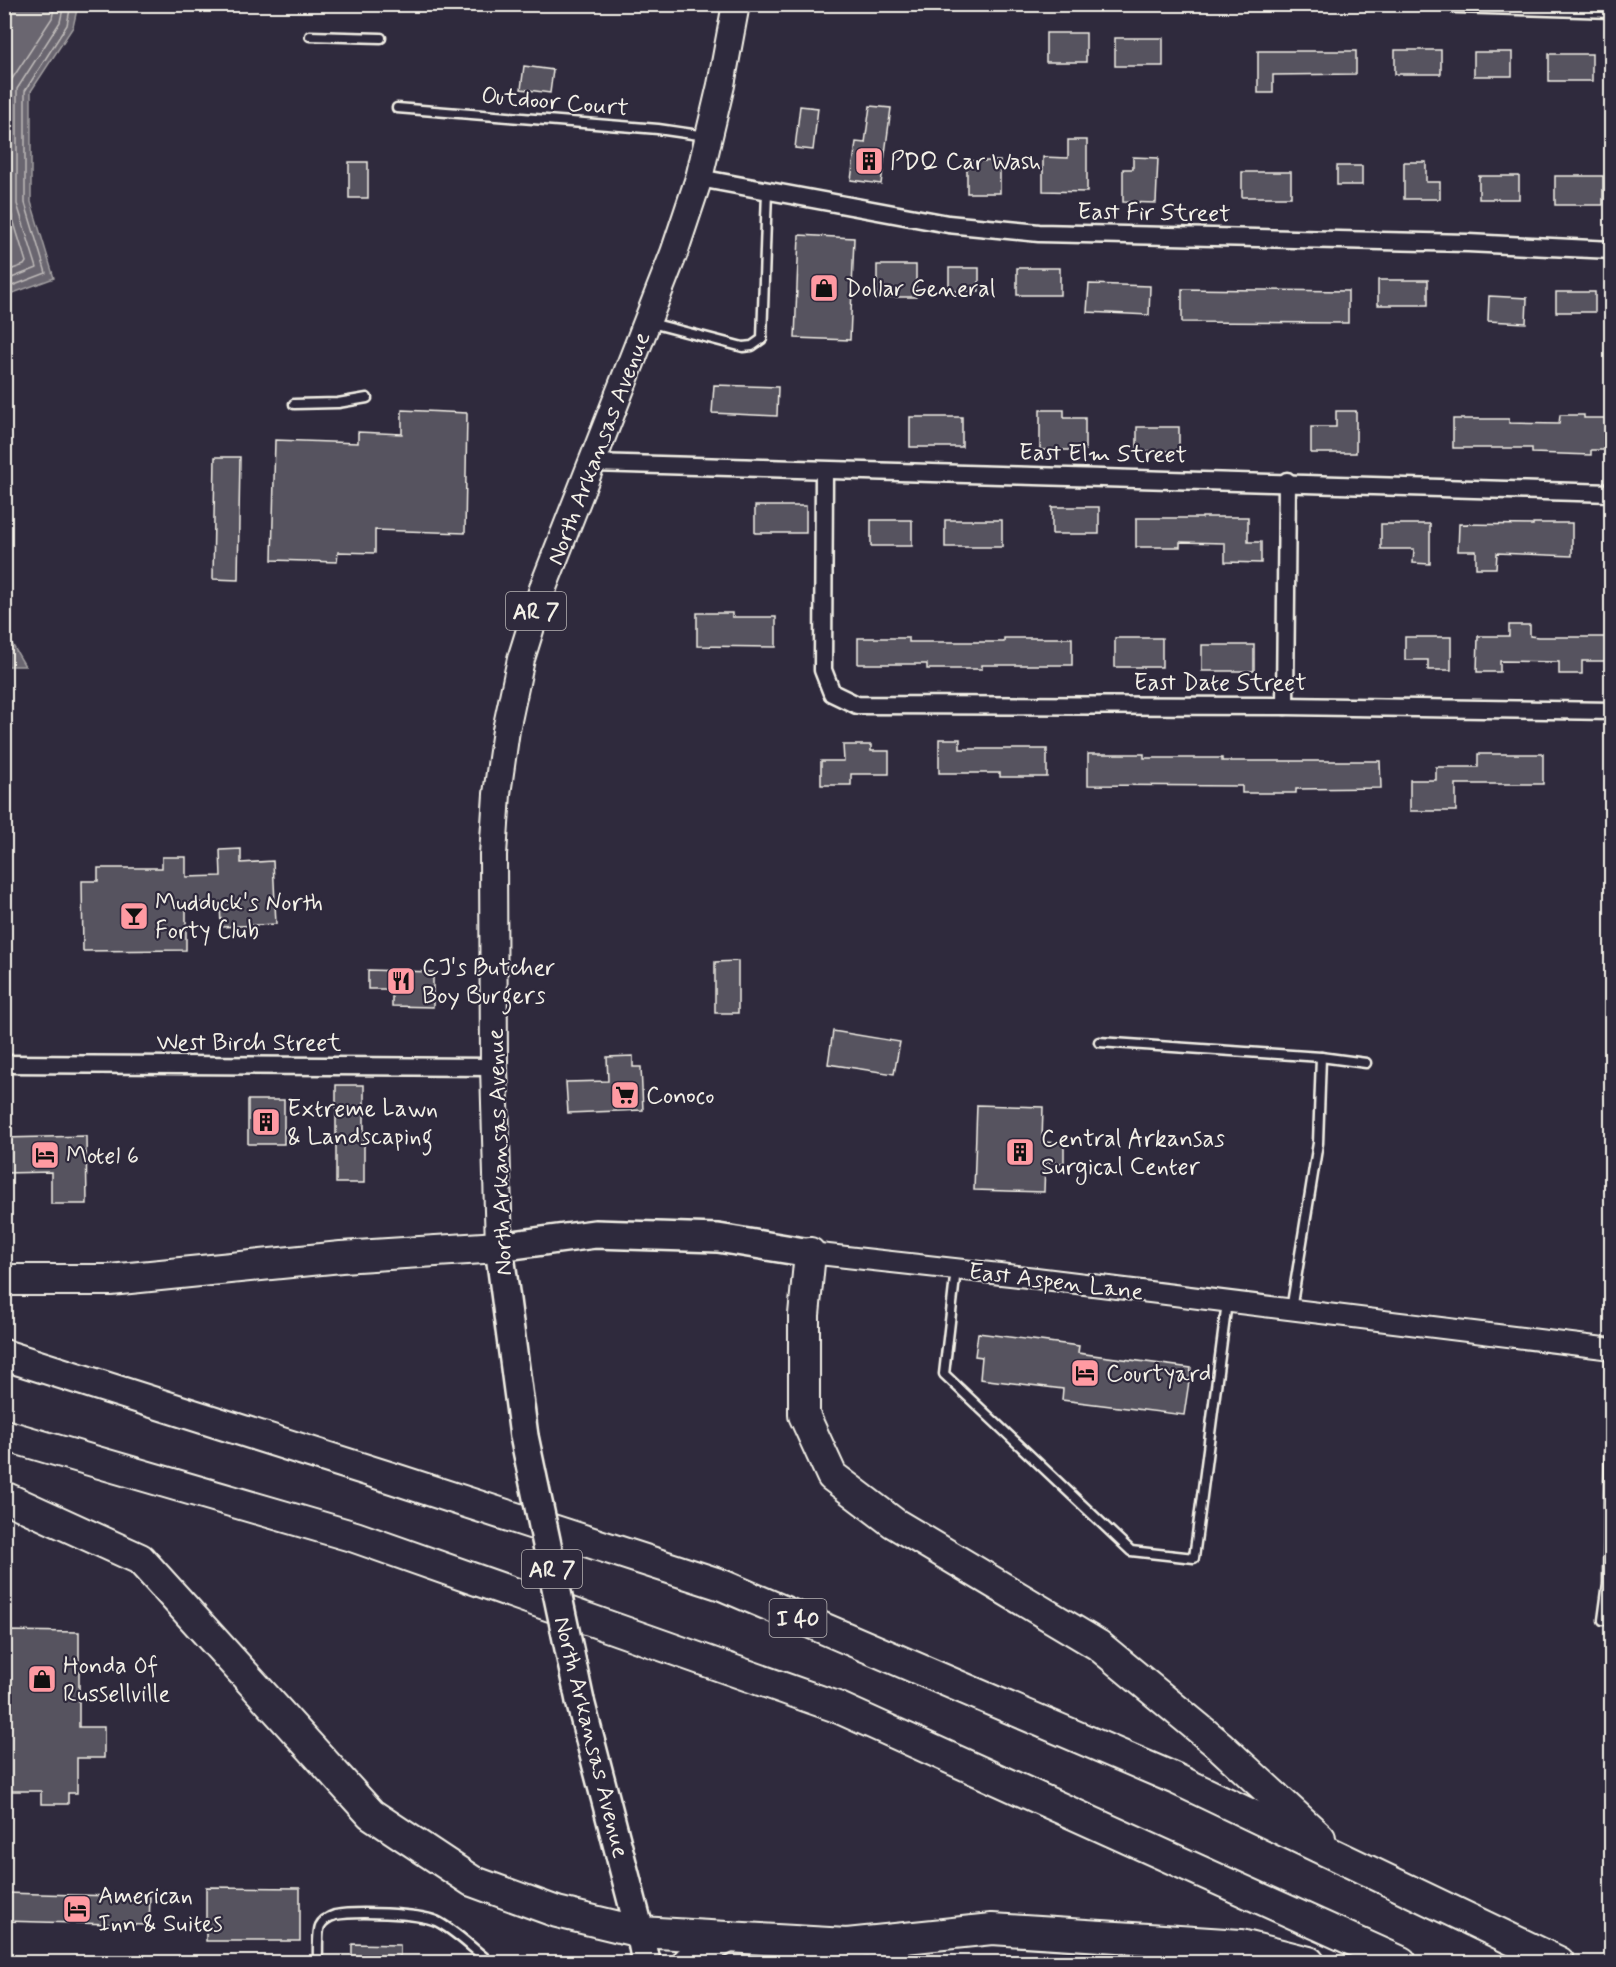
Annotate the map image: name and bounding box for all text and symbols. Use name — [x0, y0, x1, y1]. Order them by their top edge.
street label: Outdoor Court — [480, 81, 630, 124]
building icon: PDQ Car Wash — [853, 145, 885, 177]
place label: PDQ Car Wash — [890, 147, 1041, 178]
street label: East Fir Street — [1077, 197, 1231, 230]
shop icon: Dollar General — [808, 272, 840, 304]
place label: Dollar General — [845, 274, 996, 305]
street label: North Arkansas Avenue — [541, 327, 658, 570]
street label: East Elm Street — [1019, 438, 1187, 471]
road number: AR 7 — [506, 592, 566, 630]
street label: East Date Street — [1134, 668, 1306, 699]
place label: Mudduck's North Forty Club — [155, 888, 323, 947]
bar icon: Mudduck's North Forty Club — [118, 900, 150, 932]
place label: CJ's Butcher Boy Burgers — [422, 953, 555, 1015]
restaurant icon: CJ's Butcher Boy Burgers — [385, 965, 417, 997]
street label: North Arkansas Avenue — [481, 1027, 520, 1276]
street label: West Birch Street — [157, 1028, 341, 1059]
supermarket icon: Conoco — [609, 1079, 641, 1111]
place label: Conoco — [646, 1081, 715, 1112]
place label: Extreme Lawn & Landscaping — [287, 1094, 438, 1156]
building icon: Extreme Lawn & Landscaping — [250, 1106, 282, 1138]
place label: Central Arkansas Surgical Center — [1041, 1124, 1225, 1185]
building icon: Central Arkansas Surgical Center — [1004, 1136, 1036, 1168]
hotel icon: Motel 6 — [29, 1139, 61, 1171]
place label: Motel 6 — [66, 1141, 139, 1172]
street label: East Aspen Lane — [967, 1256, 1145, 1309]
hotel icon: Courtyard — [1069, 1357, 1101, 1389]
place label: Courtyard — [1106, 1359, 1211, 1390]
road number: AR 7 — [522, 1550, 582, 1588]
road number: I 40 — [770, 1599, 826, 1637]
street label: North Arkansas Avenue — [546, 1613, 636, 1862]
place label: Honda Of Russellville — [63, 1651, 170, 1710]
shop icon: Honda Of Russellville — [26, 1663, 58, 1695]
place label: American Inn & Suites — [98, 1881, 223, 1940]
hotel icon: American Inn & Suites — [61, 1893, 93, 1925]

